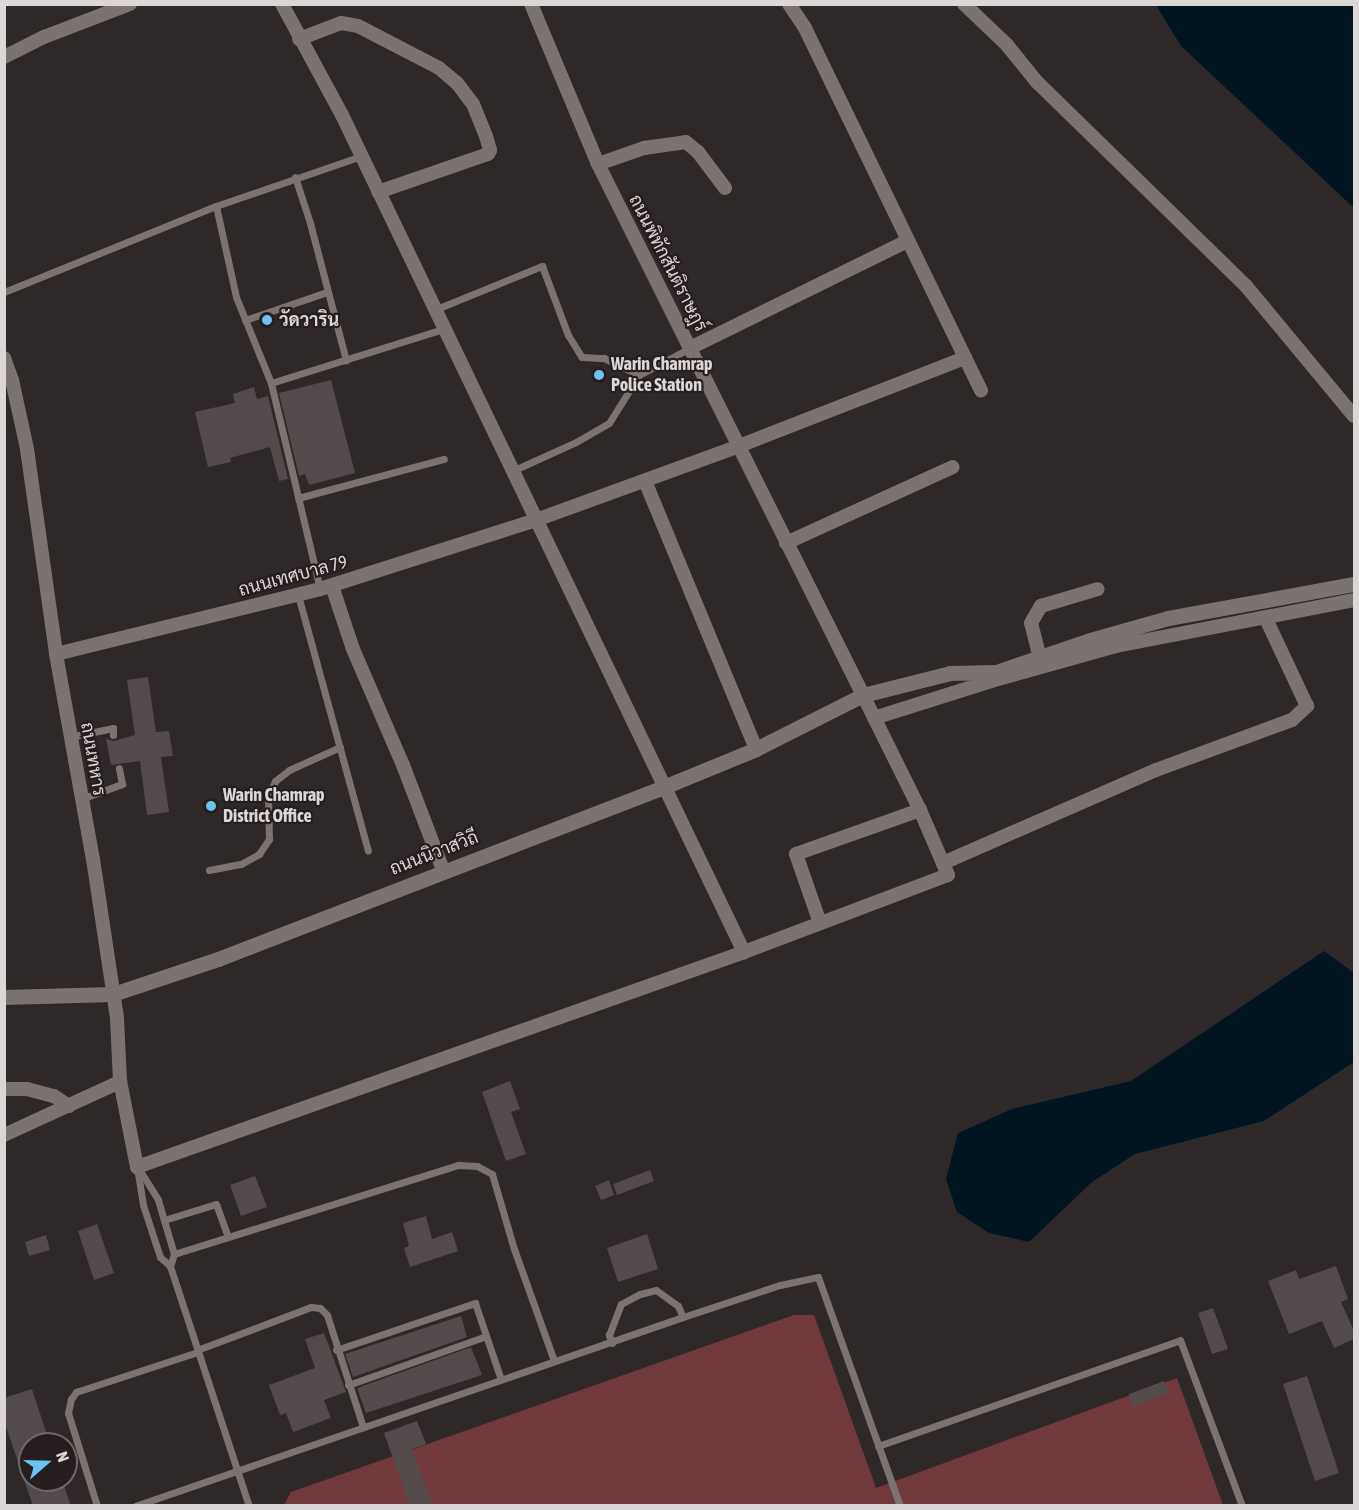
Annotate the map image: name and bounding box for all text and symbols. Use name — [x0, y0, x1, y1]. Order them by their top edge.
street label: ถนนพิทักสันติราษฎร์ — [624, 191, 712, 335]
place label: วัดวาริน — [279, 309, 339, 331]
marker: วัดวาริน — [260, 313, 274, 327]
place label: Warin Chamrap Police Station — [611, 354, 713, 397]
marker: Warin Chamrap Police Station — [592, 368, 606, 382]
street label: ถนนเทศบาล 79 — [236, 551, 350, 601]
street label: ถนนทหาร — [76, 721, 110, 797]
place label: Warin Chamrap District Office — [223, 785, 325, 828]
marker: Warin Chamrap District Office — [204, 799, 218, 813]
street label: ถนนนิวาสวิถี — [387, 826, 481, 880]
north arrow — [18, 1432, 78, 1492]
text: N — [53, 1449, 73, 1464]

